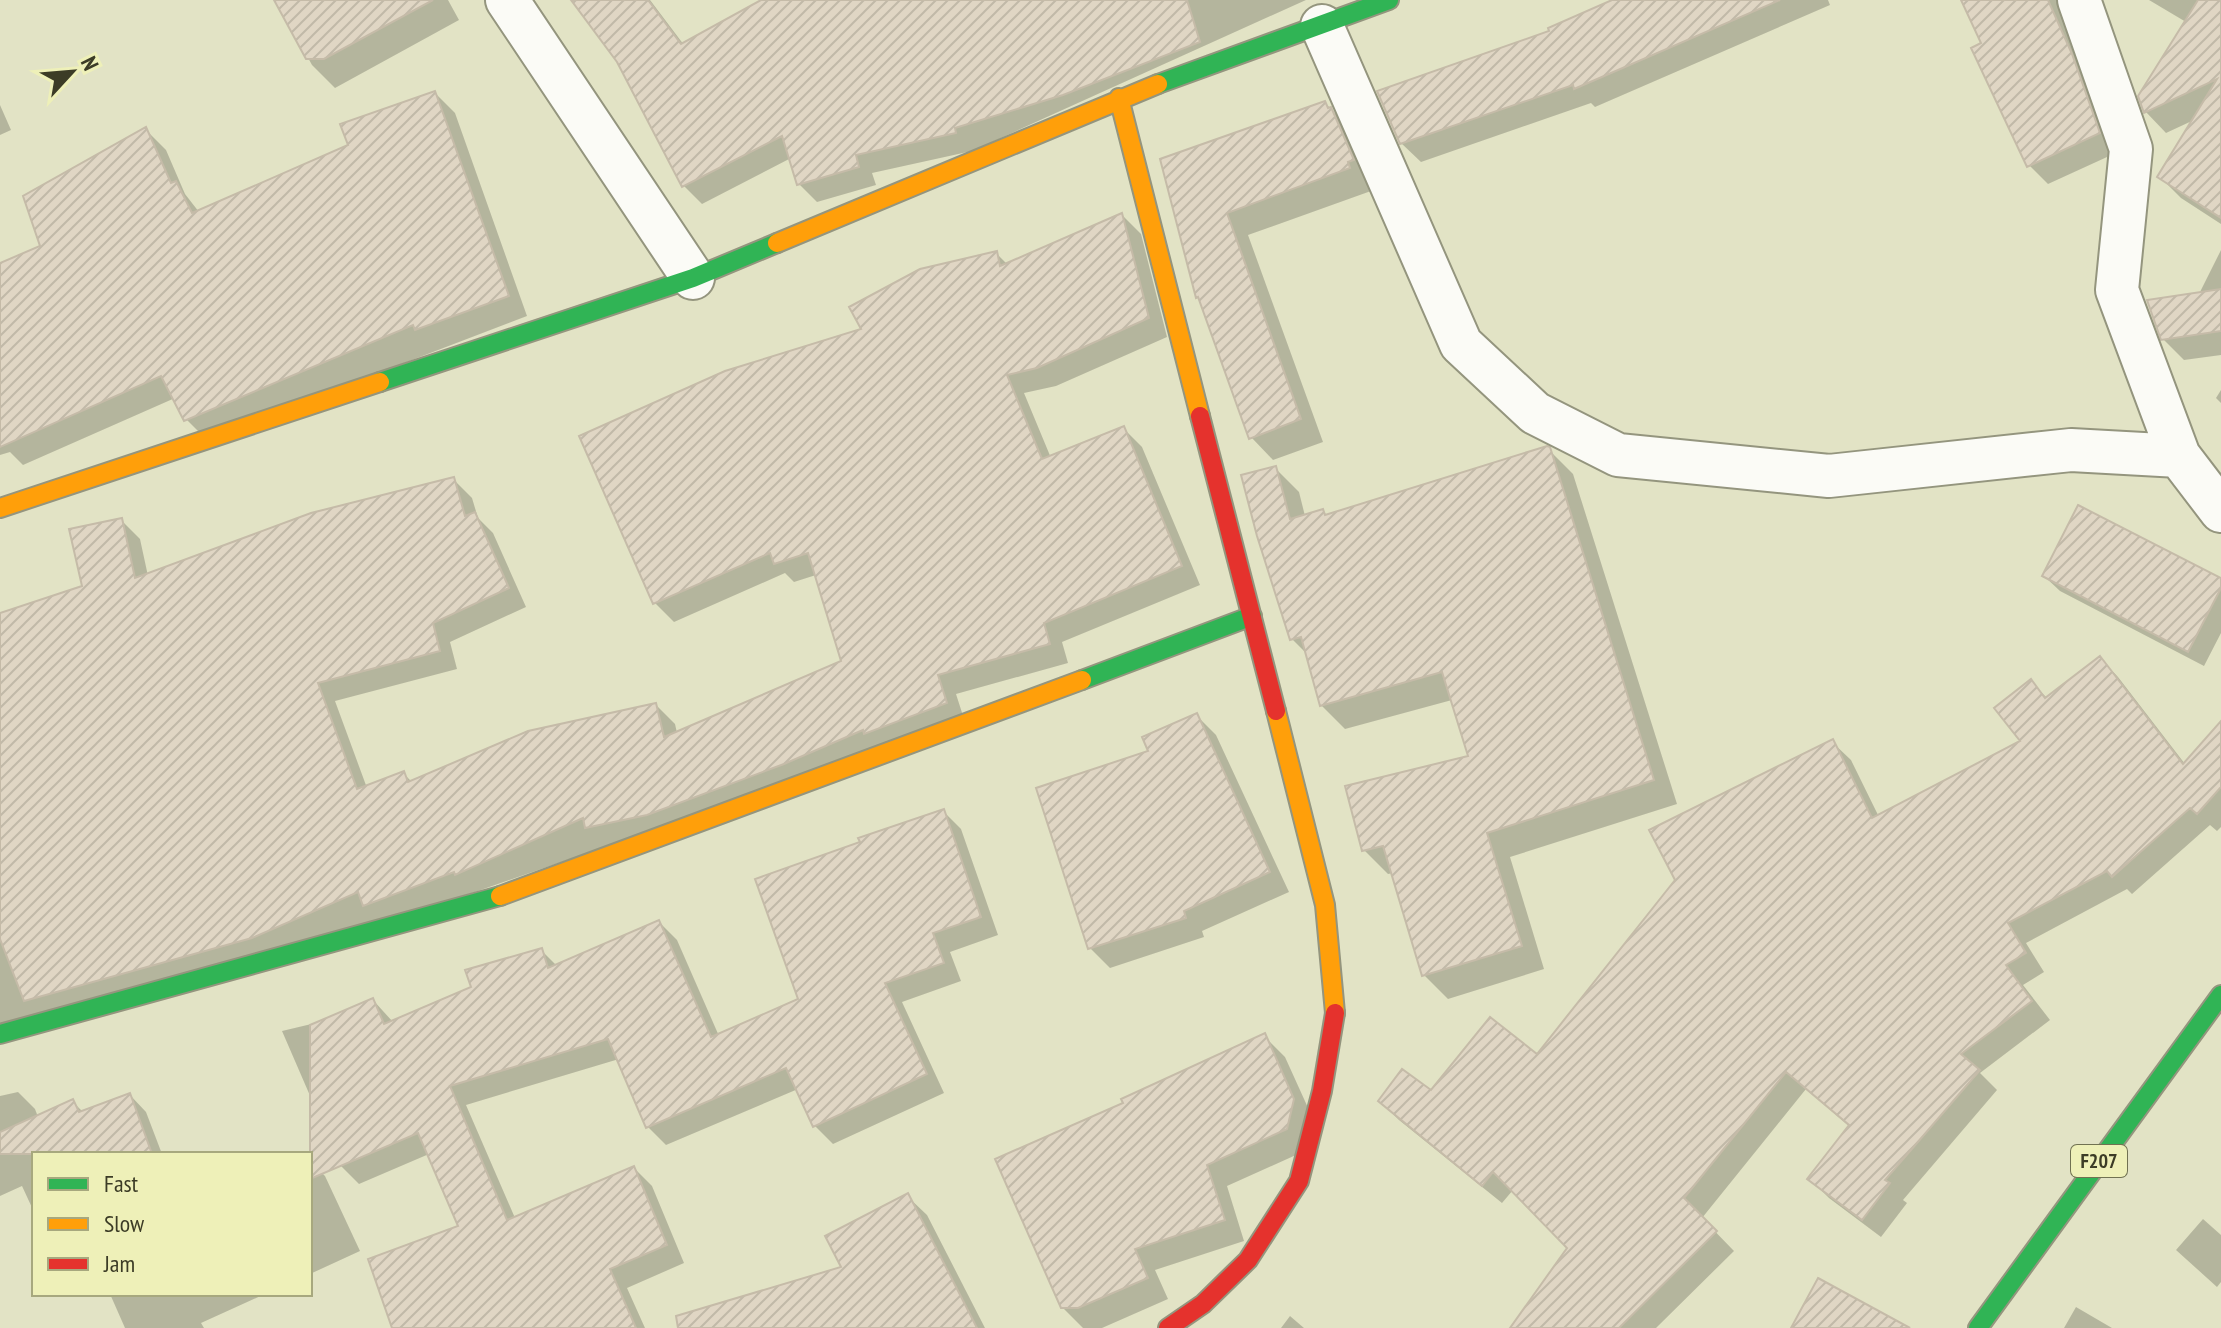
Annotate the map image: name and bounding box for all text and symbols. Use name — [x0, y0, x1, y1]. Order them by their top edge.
north arrow — [32, 32, 112, 112]
text: N — [75, 52, 105, 75]
road number: F207 — [2071, 1145, 2127, 1177]
legend — [32, 1152, 312, 1296]
text: Fast — [104, 1168, 139, 1199]
text: Slow — [104, 1208, 145, 1239]
text: Jam — [103, 1248, 135, 1279]

